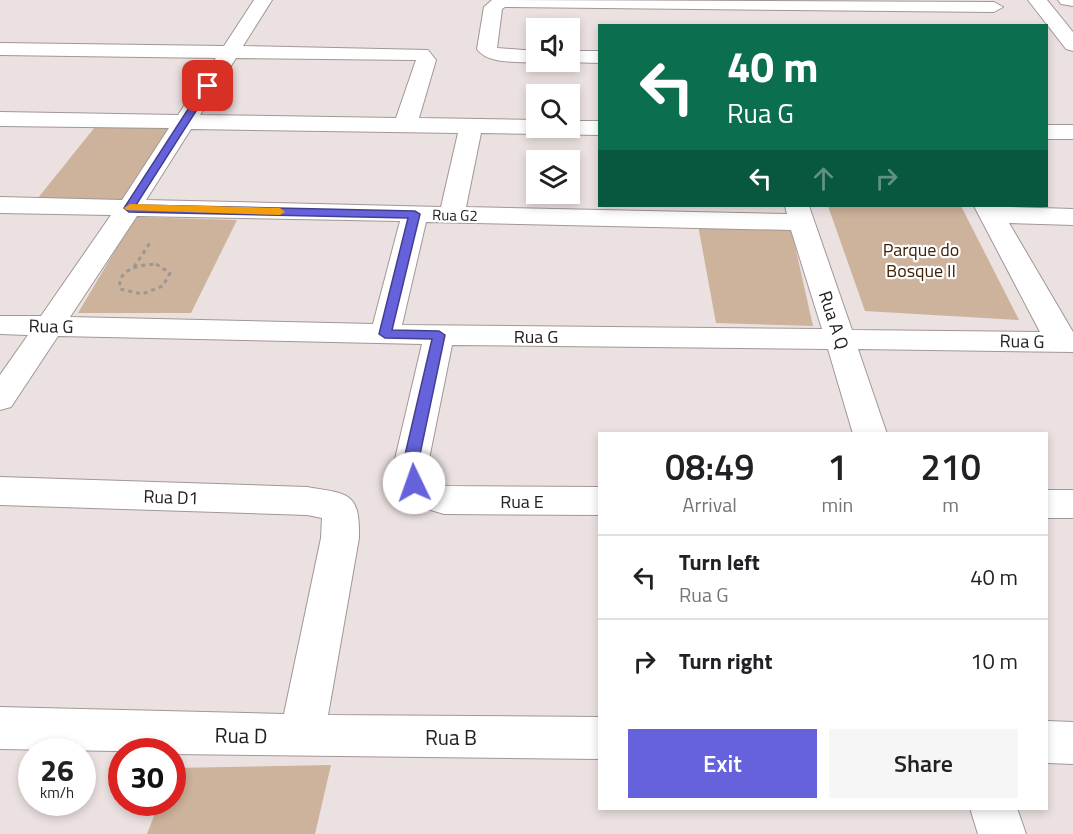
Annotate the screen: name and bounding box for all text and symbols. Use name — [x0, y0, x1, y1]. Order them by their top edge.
map controls — [526, 18, 580, 204]
button: sound — [526, 18, 580, 72]
text: 40 m — [727, 34, 819, 98]
icon: left — [628, 48, 706, 126]
pin — [182, 60, 233, 111]
icon: arrive — [191, 69, 224, 102]
button: search — [526, 84, 580, 138]
text: Rua G — [727, 92, 794, 133]
button: layers — [526, 150, 580, 204]
icon: left — [744, 162, 777, 195]
icon: ahead — [807, 162, 840, 195]
icon: right — [870, 162, 903, 195]
street label: Rua G2 — [432, 203, 478, 227]
park label: Parque do Bosque II — [883, 236, 959, 284]
street label: Rua A Q — [812, 287, 856, 353]
street label: Rua G — [28, 312, 74, 340]
street label: Rua G — [514, 323, 558, 350]
street label: Rua G — [999, 327, 1045, 355]
text: 08:49 — [665, 439, 754, 494]
text: 1 — [827, 439, 847, 494]
text: 210 — [920, 439, 981, 494]
position arrow — [382, 451, 446, 515]
street label: Rua D1 — [143, 483, 199, 511]
street label: Rua E — [500, 488, 544, 515]
text: Arrival — [683, 489, 737, 520]
text: min — [821, 489, 853, 520]
text: m — [942, 489, 959, 520]
text: Turn left — [679, 545, 760, 579]
text: 40 m — [970, 560, 1018, 594]
icon: left — [628, 561, 661, 594]
text: Rua G — [679, 579, 729, 610]
text: Turn right — [679, 644, 773, 678]
text: 10 m — [970, 644, 1018, 678]
icon: right — [628, 645, 661, 678]
street label: Rua D — [214, 719, 268, 751]
street label: Rua B — [425, 721, 477, 753]
button: Exit — [628, 729, 817, 798]
button: Share — [829, 729, 1018, 798]
speed limit sign: 30 — [108, 738, 186, 816]
text: 26 — [40, 747, 74, 793]
text: km/h — [40, 781, 74, 804]

